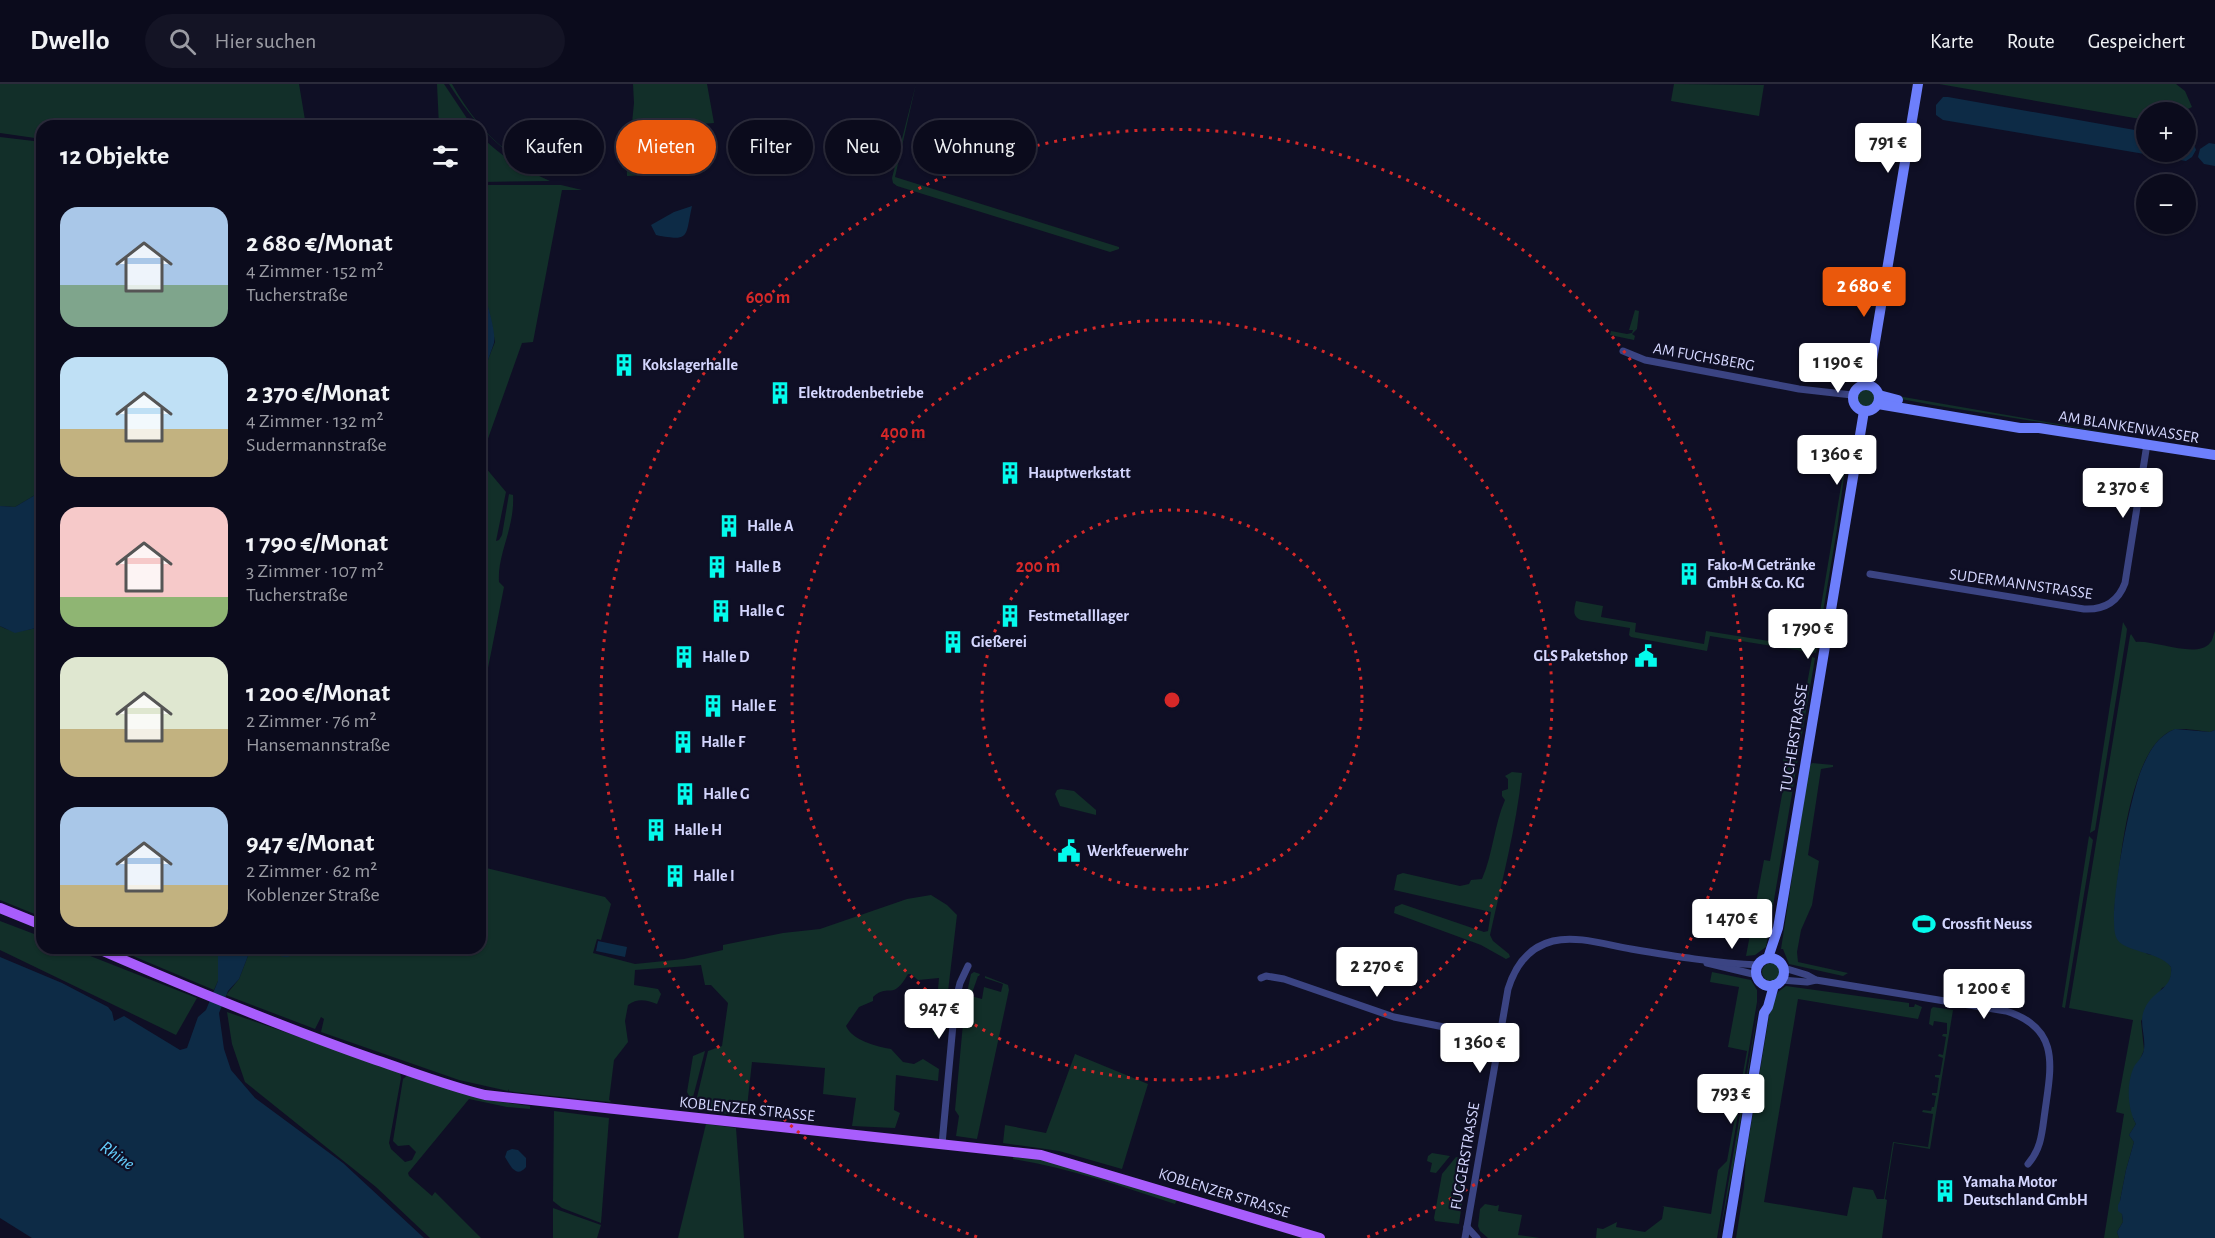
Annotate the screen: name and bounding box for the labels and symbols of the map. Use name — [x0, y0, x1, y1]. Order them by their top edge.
pin: 791 € — [1846, 123, 1930, 174]
pin: 2 680 € — [1809, 267, 1919, 318]
text: 600 m — [746, 289, 790, 307]
street label: AM FUCHSBERG — [1652, 340, 1756, 374]
pin: 1 190 € — [1783, 343, 1893, 394]
building icon: Kokslagerhalle — [611, 352, 637, 378]
place label: Kokslagerhalle — [642, 357, 738, 373]
building icon: Elektrodenbetriebe — [767, 380, 793, 406]
place label: Elektrodenbetriebe — [798, 385, 924, 401]
street label: AM BLANKENWASSER — [2058, 408, 2200, 446]
text: 400 m — [880, 424, 926, 442]
pin: 1 360 € — [1782, 435, 1892, 486]
building icon: Hauptwerkstatt — [997, 460, 1023, 486]
place label: Hauptwerkstatt — [1028, 465, 1131, 481]
pin: 2 370 € — [2068, 468, 2178, 519]
building icon: Halle A — [716, 513, 742, 539]
place label: Halle A — [747, 518, 794, 534]
building icon: Halle B — [704, 554, 730, 580]
place label: Fako-M Getränke GmbH & Co. KG — [1707, 557, 1816, 591]
text: 200 m — [1016, 558, 1060, 576]
place label: Halle B — [735, 559, 781, 575]
building icon: Fako-M Getränke GmbH & Co. KG — [1676, 561, 1702, 587]
street label: SUDERMANNSTRASSE — [1948, 566, 2094, 602]
building icon: Halle C — [708, 598, 734, 624]
place label: Halle C — [739, 603, 785, 619]
building icon: Festmetalllager — [997, 603, 1023, 629]
place label: Festmetalllager — [1028, 608, 1129, 624]
pin: 1 790 € — [1753, 609, 1863, 660]
building icon: Gießerei — [940, 629, 966, 655]
place label: Gießerei — [971, 634, 1027, 650]
public building icon: GLS Paketshop — [1633, 643, 1659, 669]
building icon: Halle D — [671, 644, 697, 670]
place label: GLS Paketshop — [1533, 648, 1628, 664]
place label: Halle D — [702, 649, 750, 665]
street label: TUCHERSTRASSE — [1778, 682, 1811, 793]
centre of rings — [1162, 690, 1182, 710]
building icon: Halle E — [700, 693, 726, 719]
place label: Halle E — [731, 698, 776, 714]
building icon: Halle F — [670, 729, 696, 755]
place label: Halle F — [701, 734, 746, 750]
building icon: Halle G — [672, 781, 698, 807]
place label: Halle G — [703, 786, 750, 802]
building icon: Halle H — [643, 817, 669, 843]
place label: Halle H — [674, 822, 722, 838]
public building icon: Werkfeuerwehr — [1056, 838, 1082, 864]
place label: Werkfeuerwehr — [1087, 843, 1189, 859]
building icon: Halle I — [662, 863, 688, 889]
place label: Halle I — [693, 868, 735, 884]
pin: 1 470 € — [1677, 899, 1787, 950]
sports icon: Crossfit Neuss — [1911, 911, 1937, 937]
place label: Crossfit Neuss — [1942, 916, 2032, 932]
pin: 2 270 € — [1322, 947, 1432, 998]
pin: 1 200 € — [1929, 969, 2039, 1020]
pin: 947 € — [897, 989, 981, 1040]
pin: 1 360 € — [1425, 1023, 1535, 1074]
pin: 793 € — [1689, 1074, 1773, 1125]
street label: KOBLENZER STRASSE — [678, 1094, 816, 1124]
street label: FUGGERSTRASSE — [1448, 1101, 1482, 1211]
water label: Rhine — [97, 1138, 137, 1174]
street label: KOBLENZER STRASSE — [1157, 1165, 1292, 1221]
place label: Yamaha Motor Deutschland GmbH — [1963, 1174, 2088, 1208]
building icon: Yamaha Motor Deutschland GmbH — [1932, 1178, 1958, 1204]

